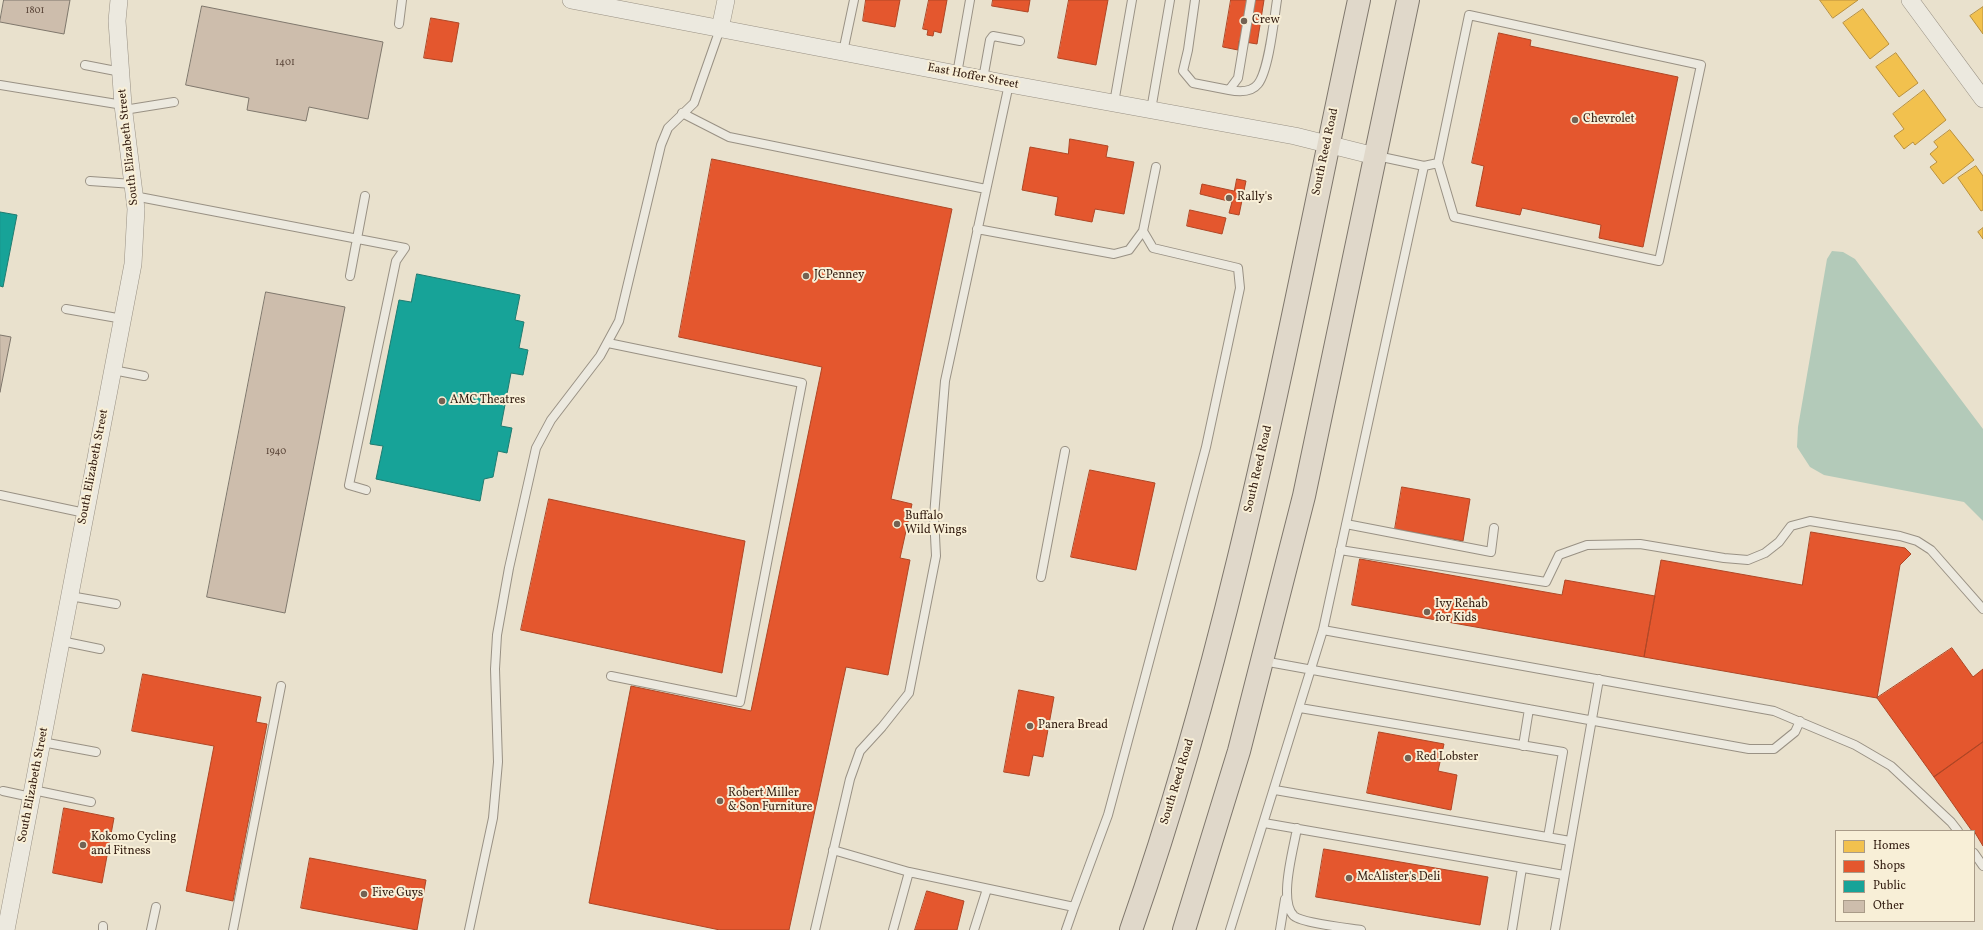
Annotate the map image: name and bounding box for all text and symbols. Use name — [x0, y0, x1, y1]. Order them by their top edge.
house number: 1801 — [26, 5, 44, 17]
place label: Crew — [1252, 14, 1280, 28]
marker: Crew — [1239, 16, 1249, 26]
house number: 1401 — [275, 57, 295, 69]
street label: East Hoffer Street — [926, 61, 1020, 93]
street label: South Elizabeth Street — [116, 88, 142, 206]
street label: South Reed Road — [1310, 107, 1342, 197]
place label: Chevrolet — [1583, 113, 1635, 127]
marker: Chevrolet — [1570, 115, 1580, 125]
place label: Rally's — [1237, 191, 1272, 205]
marker: Rally's — [1224, 193, 1234, 203]
place label: JCPenney — [814, 269, 865, 283]
marker: JCPenney — [801, 271, 811, 281]
place label: AMC Theatres — [450, 394, 525, 408]
marker: AMC Theatres — [437, 396, 447, 406]
street label: South Elizabeth Street — [76, 408, 112, 526]
street label: South Reed Road — [1242, 424, 1276, 514]
house number: 1940 — [266, 446, 286, 458]
place label: Buffalo Wild Wings — [905, 510, 967, 538]
marker: Buffalo Wild Wings — [892, 519, 902, 529]
place label: Ivy Rehab for Kids — [1435, 598, 1488, 626]
marker: Ivy Rehab for Kids — [1422, 607, 1432, 617]
place label: Panera Bread — [1038, 719, 1108, 733]
marker: Panera Bread — [1025, 721, 1035, 731]
street label: South Elizabeth Street — [16, 726, 52, 844]
street label: South Reed Road — [1158, 737, 1198, 827]
place label: Red Lobster — [1416, 751, 1478, 765]
marker: Red Lobster — [1403, 753, 1413, 763]
place label: Robert Miller & Son Furniture — [728, 787, 813, 815]
marker: Robert Miller & Son Furniture — [715, 796, 725, 806]
legend — [1835, 830, 1975, 922]
place label: Kokomo Cycling and Fitness — [91, 831, 176, 859]
text: Homes — [1873, 838, 1910, 854]
marker: Kokomo Cycling and Fitness — [78, 840, 88, 850]
text: Shops — [1873, 858, 1905, 874]
place label: McAlister's Deli — [1357, 871, 1440, 885]
marker: McAlister's Deli — [1344, 873, 1354, 883]
text: Public — [1873, 878, 1906, 894]
place label: Five Guys — [372, 887, 423, 901]
marker: Five Guys — [359, 889, 369, 899]
text: Other — [1873, 898, 1904, 914]

